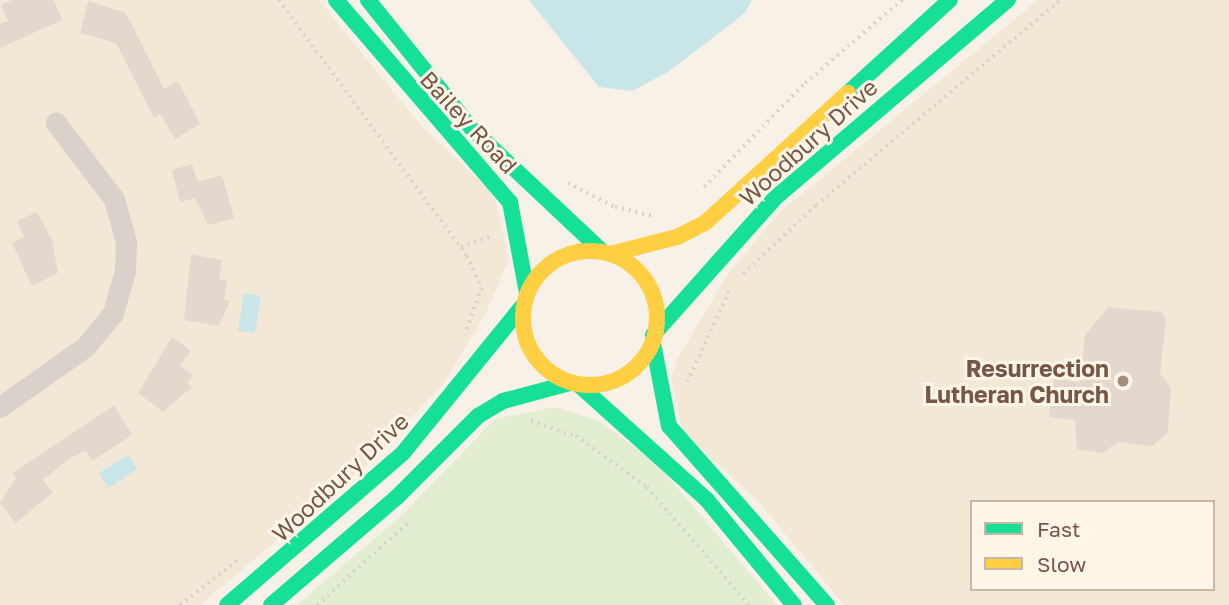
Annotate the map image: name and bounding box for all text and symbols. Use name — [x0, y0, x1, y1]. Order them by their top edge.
street label: Bailey Road — [415, 65, 523, 179]
street label: Woodbury Drive — [733, 73, 883, 211]
place label: Resurrection Lutheran Church — [924, 354, 1109, 408]
marker: Resurrection Lutheran Church — [1115, 373, 1131, 389]
street label: Woodbury Drive — [266, 407, 414, 547]
legend — [970, 500, 1215, 591]
text: Fast — [1037, 516, 1080, 542]
text: Slow — [1037, 551, 1086, 577]

